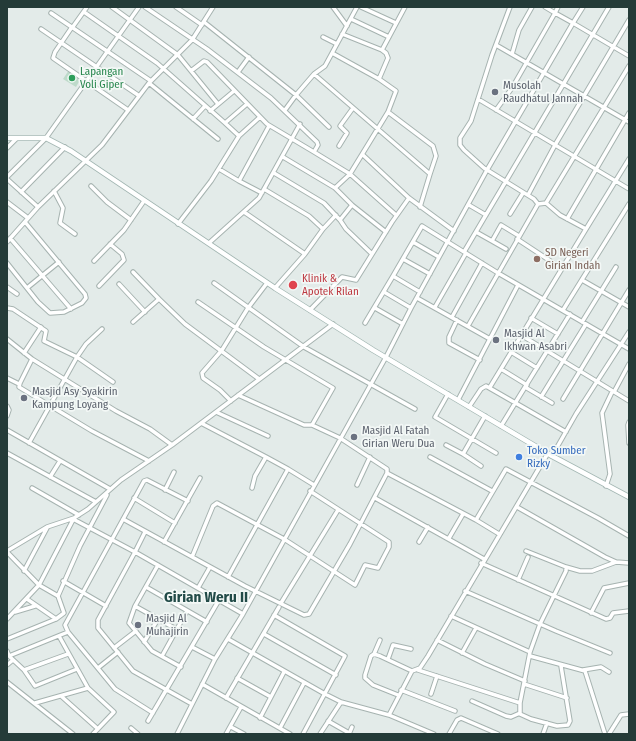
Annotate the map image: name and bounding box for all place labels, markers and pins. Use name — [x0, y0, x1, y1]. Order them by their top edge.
place label: Lapangan Voli Giper — [80, 65, 124, 91]
marker: Lapangan Voli Giper — [67, 73, 77, 83]
place label: Musolah Raudhatul Jannah — [503, 79, 583, 105]
marker: Musolah Raudhatul Jannah — [490, 87, 500, 97]
place label: SD Negeri Girian Indah — [545, 246, 600, 272]
marker: SD Negeri Girian Indah — [532, 254, 542, 264]
place label: Klinik & Apotek Rilan — [302, 272, 359, 298]
marker: Klinik & Apotek Rilan — [287, 279, 299, 291]
place label: Masjid Al Ikhwan Asabri — [504, 327, 567, 353]
marker: Masjid Al Ikhwan Asabri — [491, 335, 501, 345]
place label: Masjid Asy Syakirin Kampung Loyang — [32, 385, 117, 411]
marker: Masjid Asy Syakirin Kampung Loyang — [19, 393, 29, 403]
place label: Masjid Al Fatah Girian Weru Dua — [362, 424, 435, 450]
marker: Masjid Al Fatah Girian Weru Dua — [349, 432, 359, 442]
place label: Toko Sumber Rizky — [527, 444, 585, 470]
marker: Toko Sumber Rizky — [514, 452, 524, 462]
place label: Masjid Al Muhajirin — [146, 612, 189, 638]
marker: Masjid Al Muhajirin — [133, 620, 143, 630]

